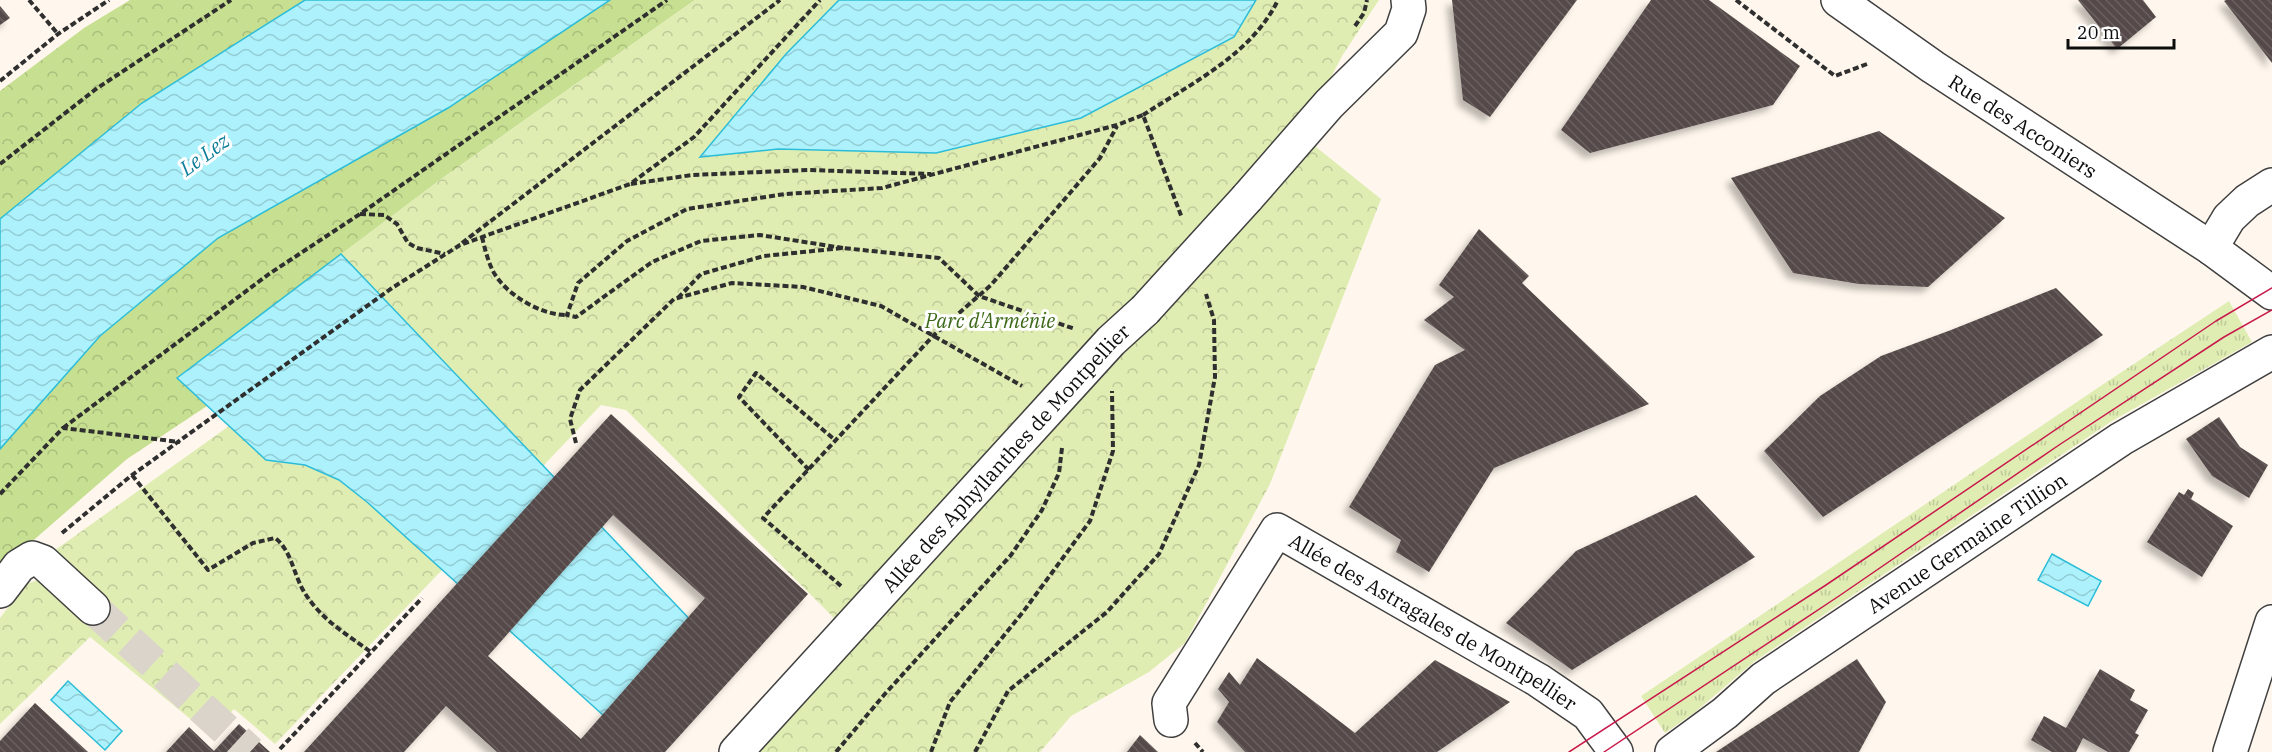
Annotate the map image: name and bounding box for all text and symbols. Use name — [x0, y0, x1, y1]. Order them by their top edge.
scale bar — [2068, 12, 2174, 50]
text: 20 m — [2077, 21, 2120, 44]
street label: Rue des Acconiers — [1944, 68, 2103, 184]
water label: Le Lez — [173, 126, 235, 182]
park label: Parc d'Arménie — [924, 307, 1055, 334]
street label: Allée des Aphyllanthes de Montpellier — [875, 317, 1135, 598]
street label: Avenue Germaine Tillion — [1861, 466, 2072, 619]
street label: Allée des Astragales de Montpellier — [1284, 526, 1583, 716]

